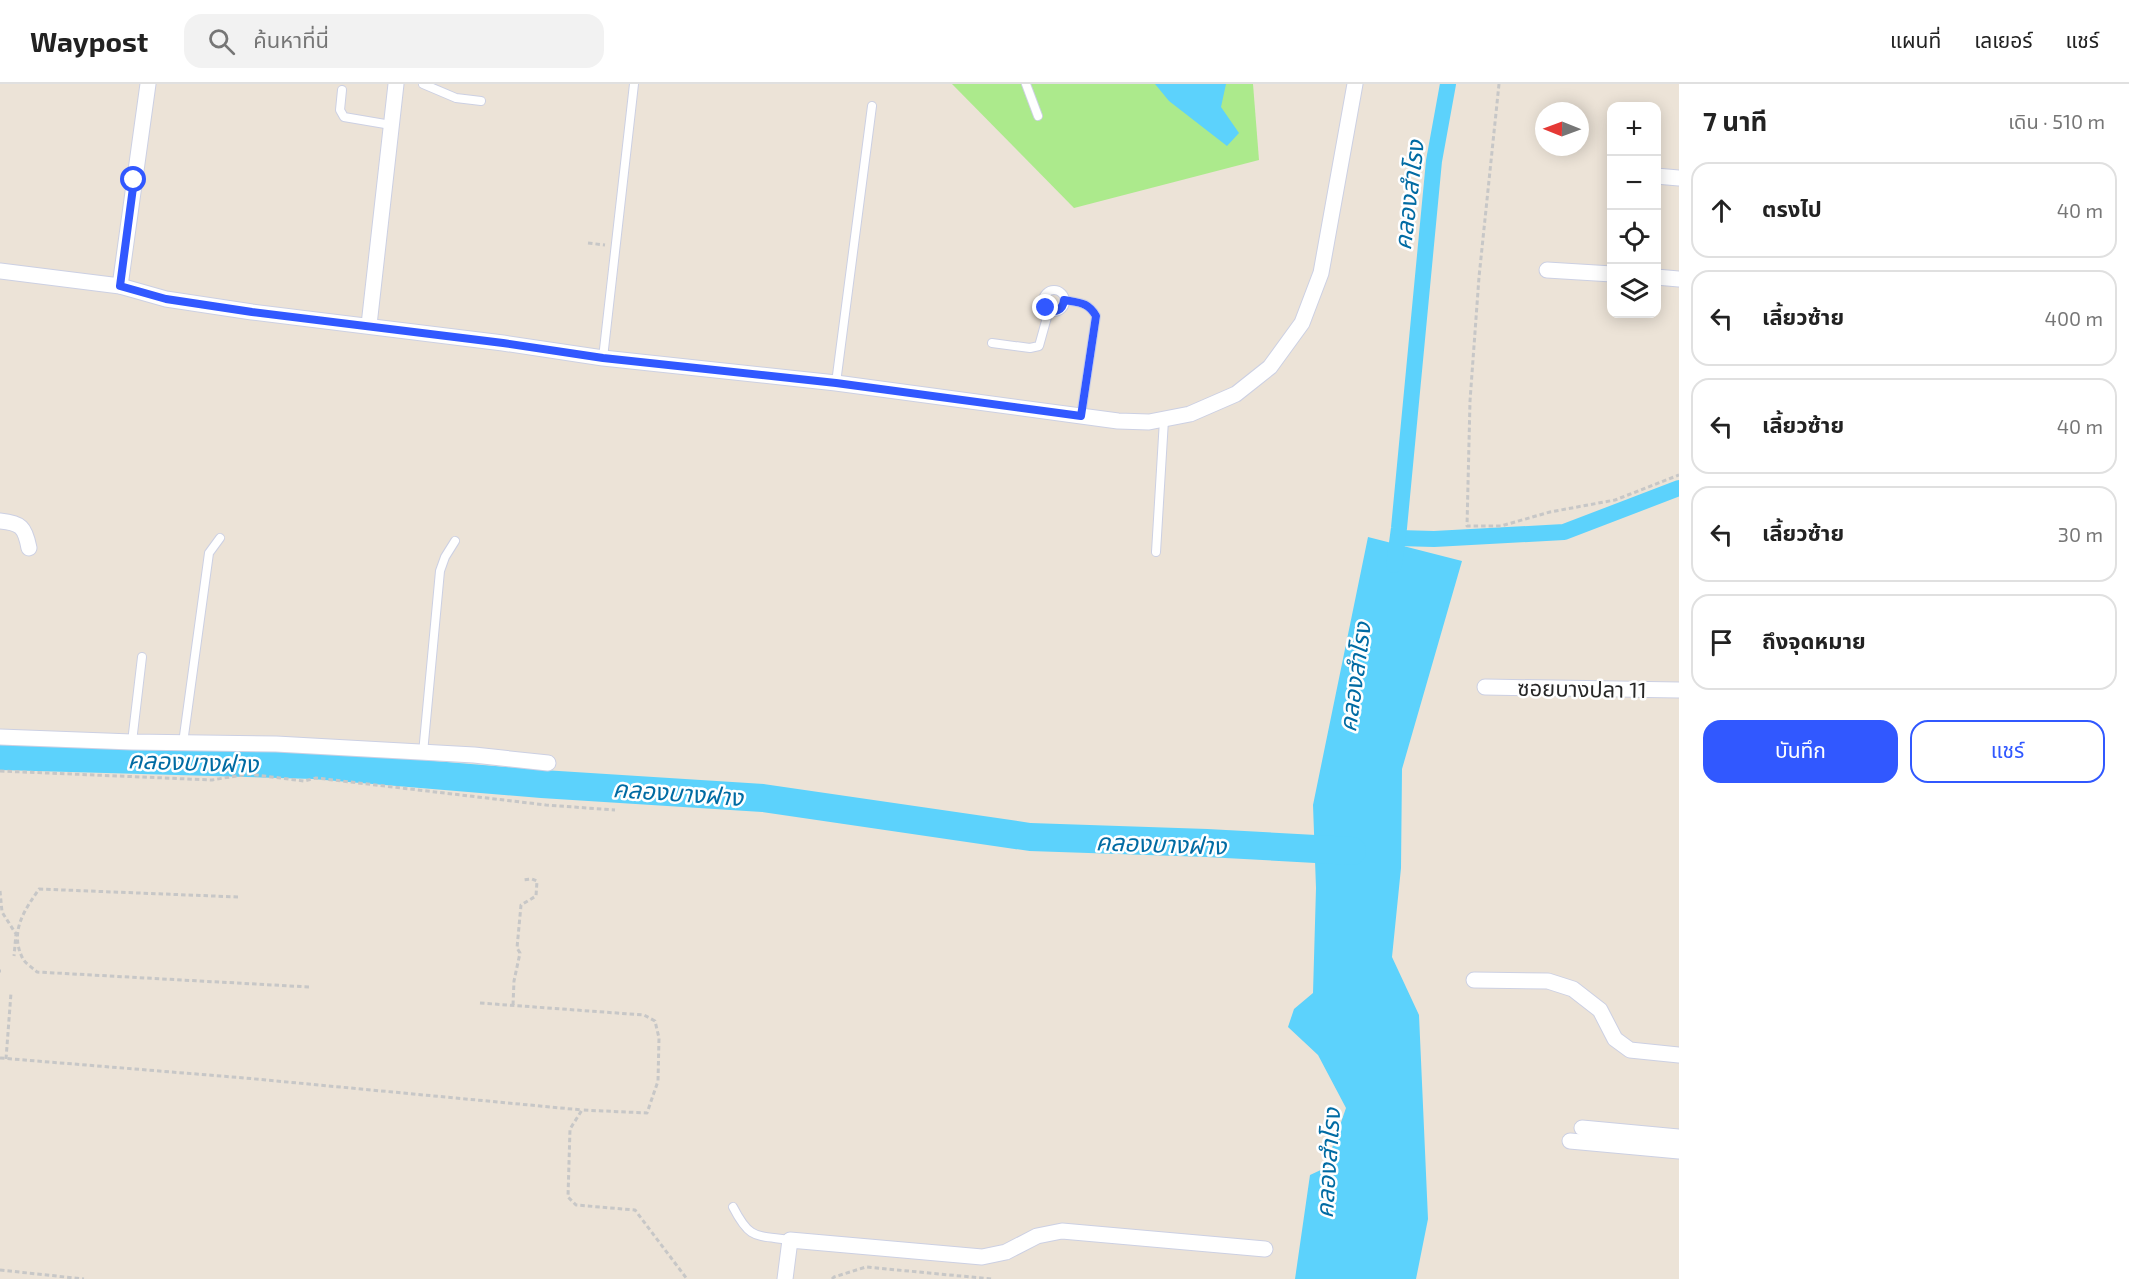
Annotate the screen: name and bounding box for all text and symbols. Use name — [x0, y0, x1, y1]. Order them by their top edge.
search box — [184, 14, 604, 68]
text: Waypost — [30, 24, 148, 58]
icon: search — [205, 25, 238, 58]
text: ค้นหาที่นี่ — [253, 26, 329, 52]
text: แผนที่ — [1890, 27, 1941, 52]
text: เลเยอร์ — [1974, 27, 2033, 52]
text: แชร์ — [2066, 27, 2099, 52]
north arrow — [1535, 102, 1589, 156]
map controls — [1607, 102, 1661, 318]
button: + — [1607, 102, 1661, 156]
text: 7 นาที — [1703, 105, 1767, 136]
text: เดิน · 510 m — [2008, 109, 2105, 133]
water label: คลองสำโรง — [1387, 137, 1429, 252]
button: − — [1607, 156, 1661, 210]
route start — [120, 166, 146, 192]
icon: ahead — [1705, 194, 1738, 227]
text: ตรงไป — [1762, 195, 1822, 221]
text: 40 m — [2057, 198, 2103, 222]
button: locate — [1607, 210, 1661, 264]
button: layers — [1607, 264, 1661, 318]
route end — [1032, 294, 1058, 320]
icon: left — [1705, 302, 1738, 335]
text: เลี้ยวซ้าย — [1762, 303, 1844, 329]
text: 400 m — [2045, 306, 2103, 330]
icon: left — [1705, 410, 1738, 443]
text: เลี้ยวซ้าย — [1762, 411, 1844, 437]
text: 40 m — [2057, 414, 2103, 438]
icon: left — [1705, 518, 1738, 551]
text: เลี้ยวซ้าย — [1762, 519, 1844, 545]
text: 30 m — [2058, 522, 2103, 546]
water label: คลองสำโรง — [1332, 619, 1376, 734]
icon: arrive — [1705, 626, 1738, 659]
text: ถึงจุดหมาย — [1762, 627, 1866, 653]
street label: ซอยบางปลา 11 — [1517, 674, 1647, 702]
button: บันทึก — [1703, 720, 1898, 783]
button: แชร์ — [1910, 720, 2105, 783]
water label: คลองบางฝาง — [127, 744, 260, 778]
water label: คลองบางฝาง — [612, 773, 745, 811]
water label: คลองบางฝาง — [1095, 826, 1228, 860]
water label: คลองสำโรง — [1309, 1106, 1345, 1219]

